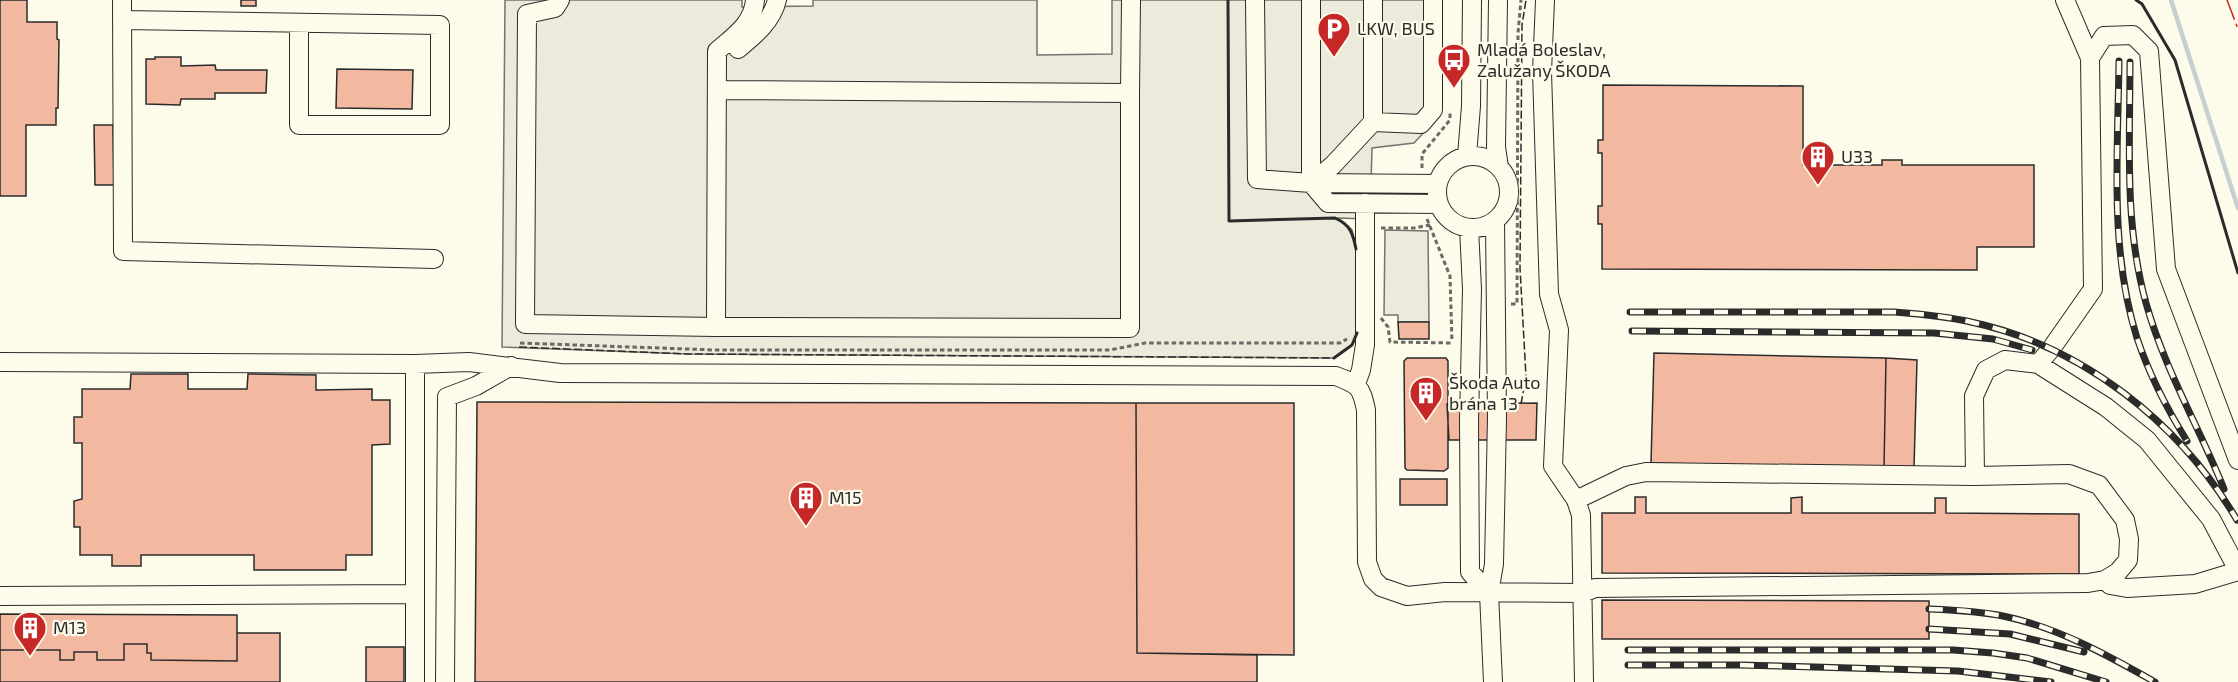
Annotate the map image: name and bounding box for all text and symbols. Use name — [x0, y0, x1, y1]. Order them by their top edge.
parking icon: LKW, BUS — [1316, 11, 1352, 58]
place label: LKW, BUS — [1357, 17, 1435, 39]
place label: Mladá Boleslav, Zalužany ŠKODA — [1477, 38, 1612, 81]
bus stop icon: Mladá Boleslav, Zalužany ŠKODA — [1436, 42, 1472, 89]
building icon: U33 — [1800, 139, 1836, 186]
place label: U33 — [1841, 145, 1873, 167]
place label: Škoda Auto brána 13 — [1449, 371, 1541, 414]
building icon: Škoda Auto brána 13 — [1408, 375, 1444, 422]
building icon: M15 — [788, 480, 824, 527]
place label: M15 — [829, 486, 862, 508]
building icon: M13 — [12, 610, 48, 657]
place label: M13 — [53, 616, 86, 638]

